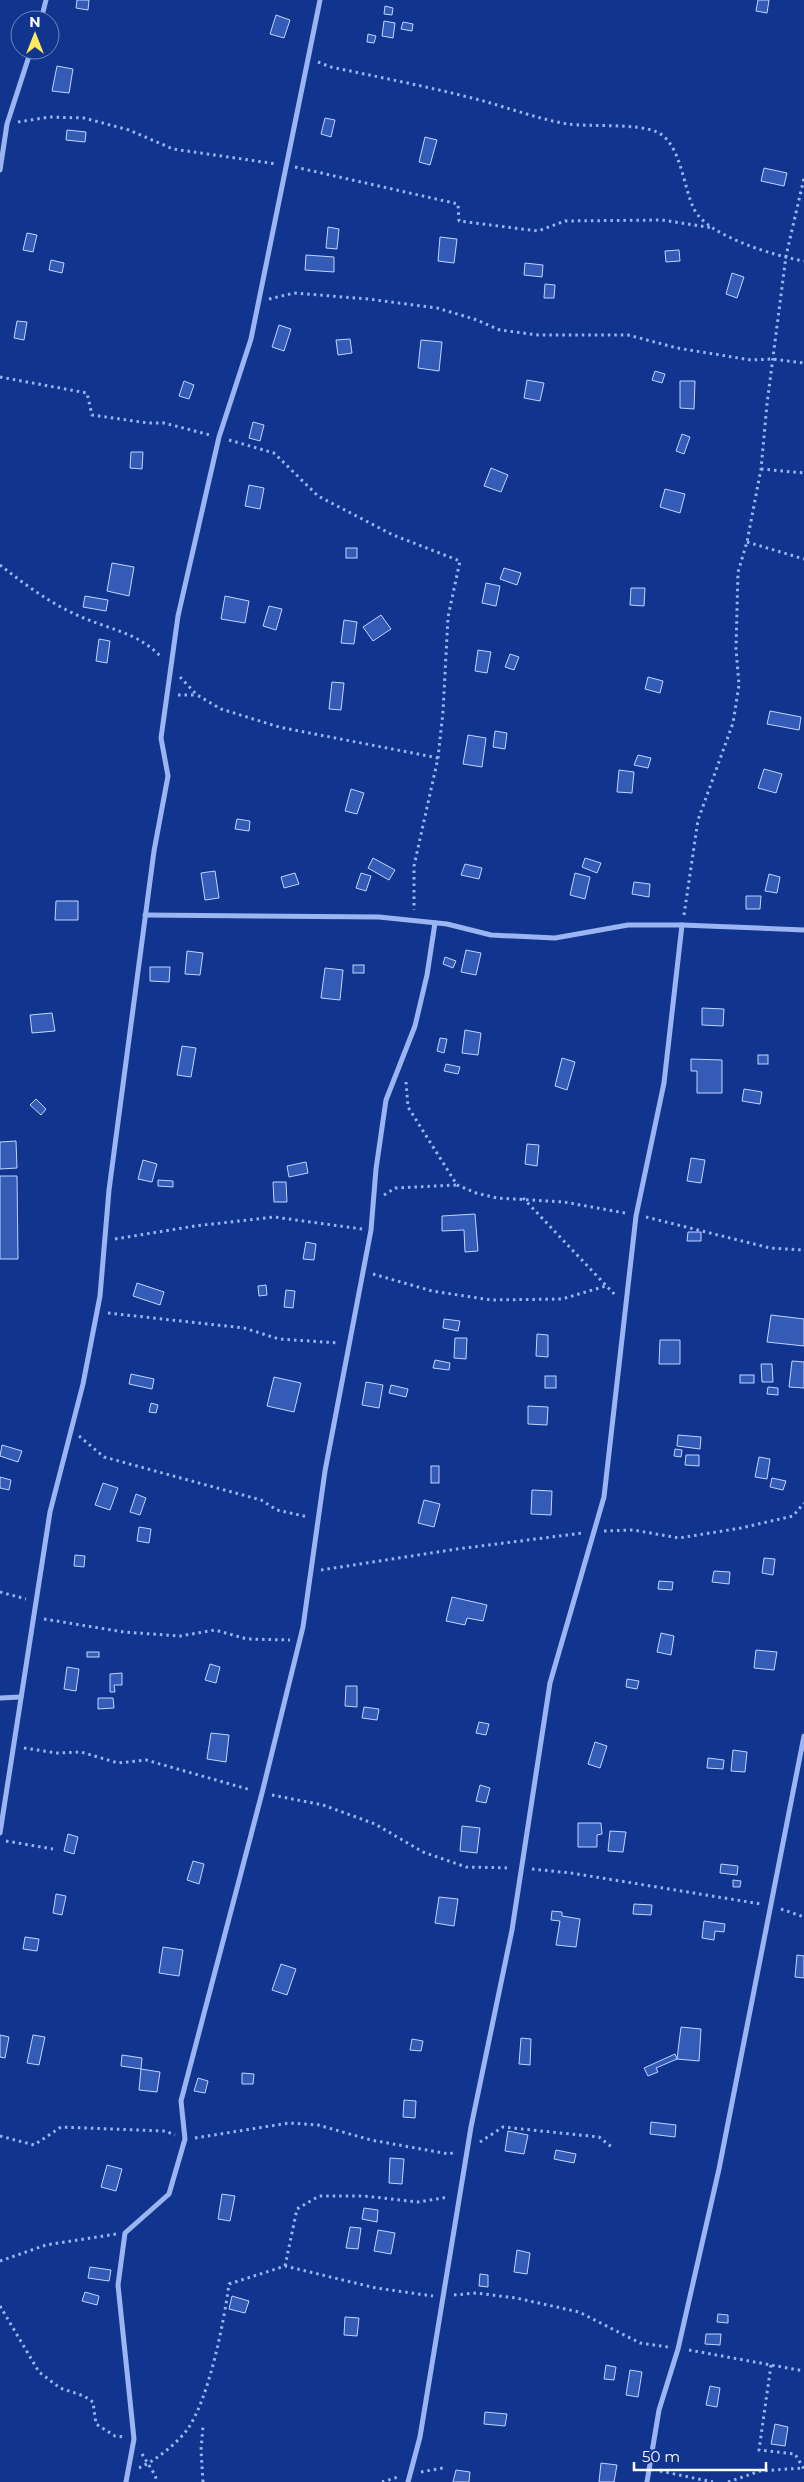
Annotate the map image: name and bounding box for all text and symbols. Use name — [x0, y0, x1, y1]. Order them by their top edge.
north arrow — [10, 10, 60, 60]
text: N — [29, 13, 41, 31]
scale bar — [634, 2440, 766, 2472]
text: 50 m — [642, 2447, 680, 2466]

